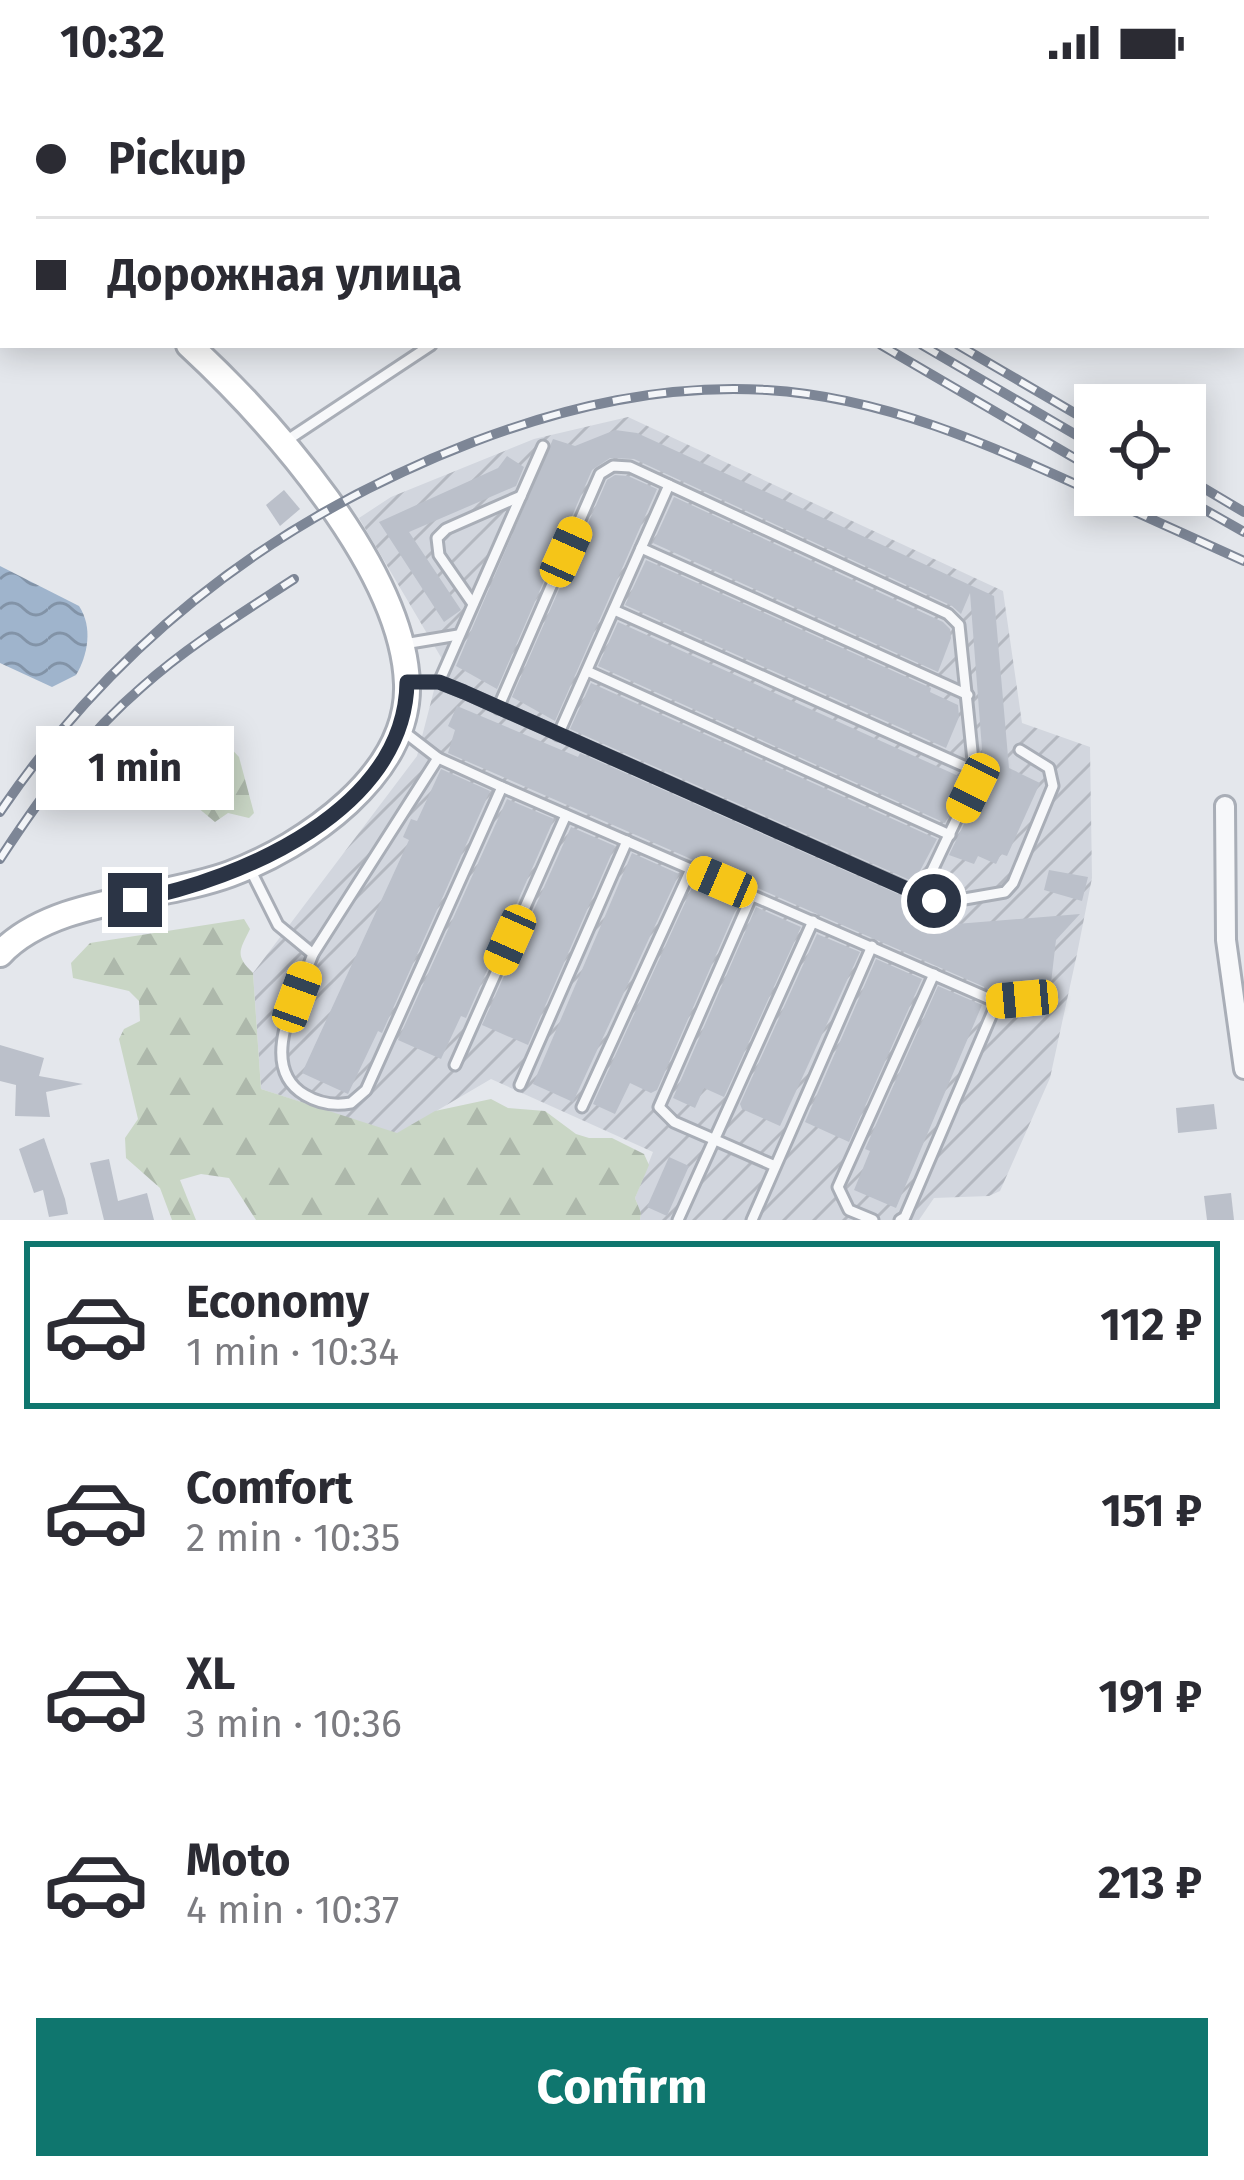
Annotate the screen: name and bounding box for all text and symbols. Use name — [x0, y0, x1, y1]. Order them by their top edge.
text: 10:32 — [60, 15, 165, 69]
text: Pickup — [108, 132, 246, 186]
text: Дорожная улица — [108, 248, 462, 302]
map controls — [1074, 384, 1206, 516]
button: locate — [1074, 384, 1206, 516]
car — [535, 512, 597, 592]
callout: 1 min — [36, 726, 234, 810]
text: 1 min — [88, 745, 182, 791]
car — [941, 748, 1005, 828]
car — [682, 851, 762, 913]
route end — [108, 873, 162, 927]
route start — [907, 874, 961, 928]
car — [479, 900, 541, 980]
car — [268, 957, 326, 1037]
car — [985, 978, 1059, 1020]
icon: car — [42, 1271, 150, 1379]
text: Economy — [186, 1275, 369, 1329]
text: 112 ₽ — [1100, 1298, 1202, 1352]
text: 1 min · 10:34 — [186, 1329, 399, 1375]
icon: car — [42, 1457, 150, 1565]
text: Comfort — [186, 1461, 353, 1515]
text: 151 ₽ — [1101, 1484, 1202, 1538]
text: 2 min · 10:35 — [186, 1515, 400, 1561]
icon: car — [42, 1643, 150, 1751]
text: XL — [186, 1647, 235, 1701]
text: 191 ₽ — [1098, 1670, 1202, 1724]
text: 3 min · 10:36 — [186, 1701, 402, 1747]
icon: car — [42, 1829, 150, 1937]
text: Moto — [186, 1833, 291, 1887]
text: 213 ₽ — [1098, 1856, 1202, 1910]
text: 4 min · 10:37 — [186, 1887, 399, 1933]
button: Confirm — [36, 2018, 1208, 2156]

